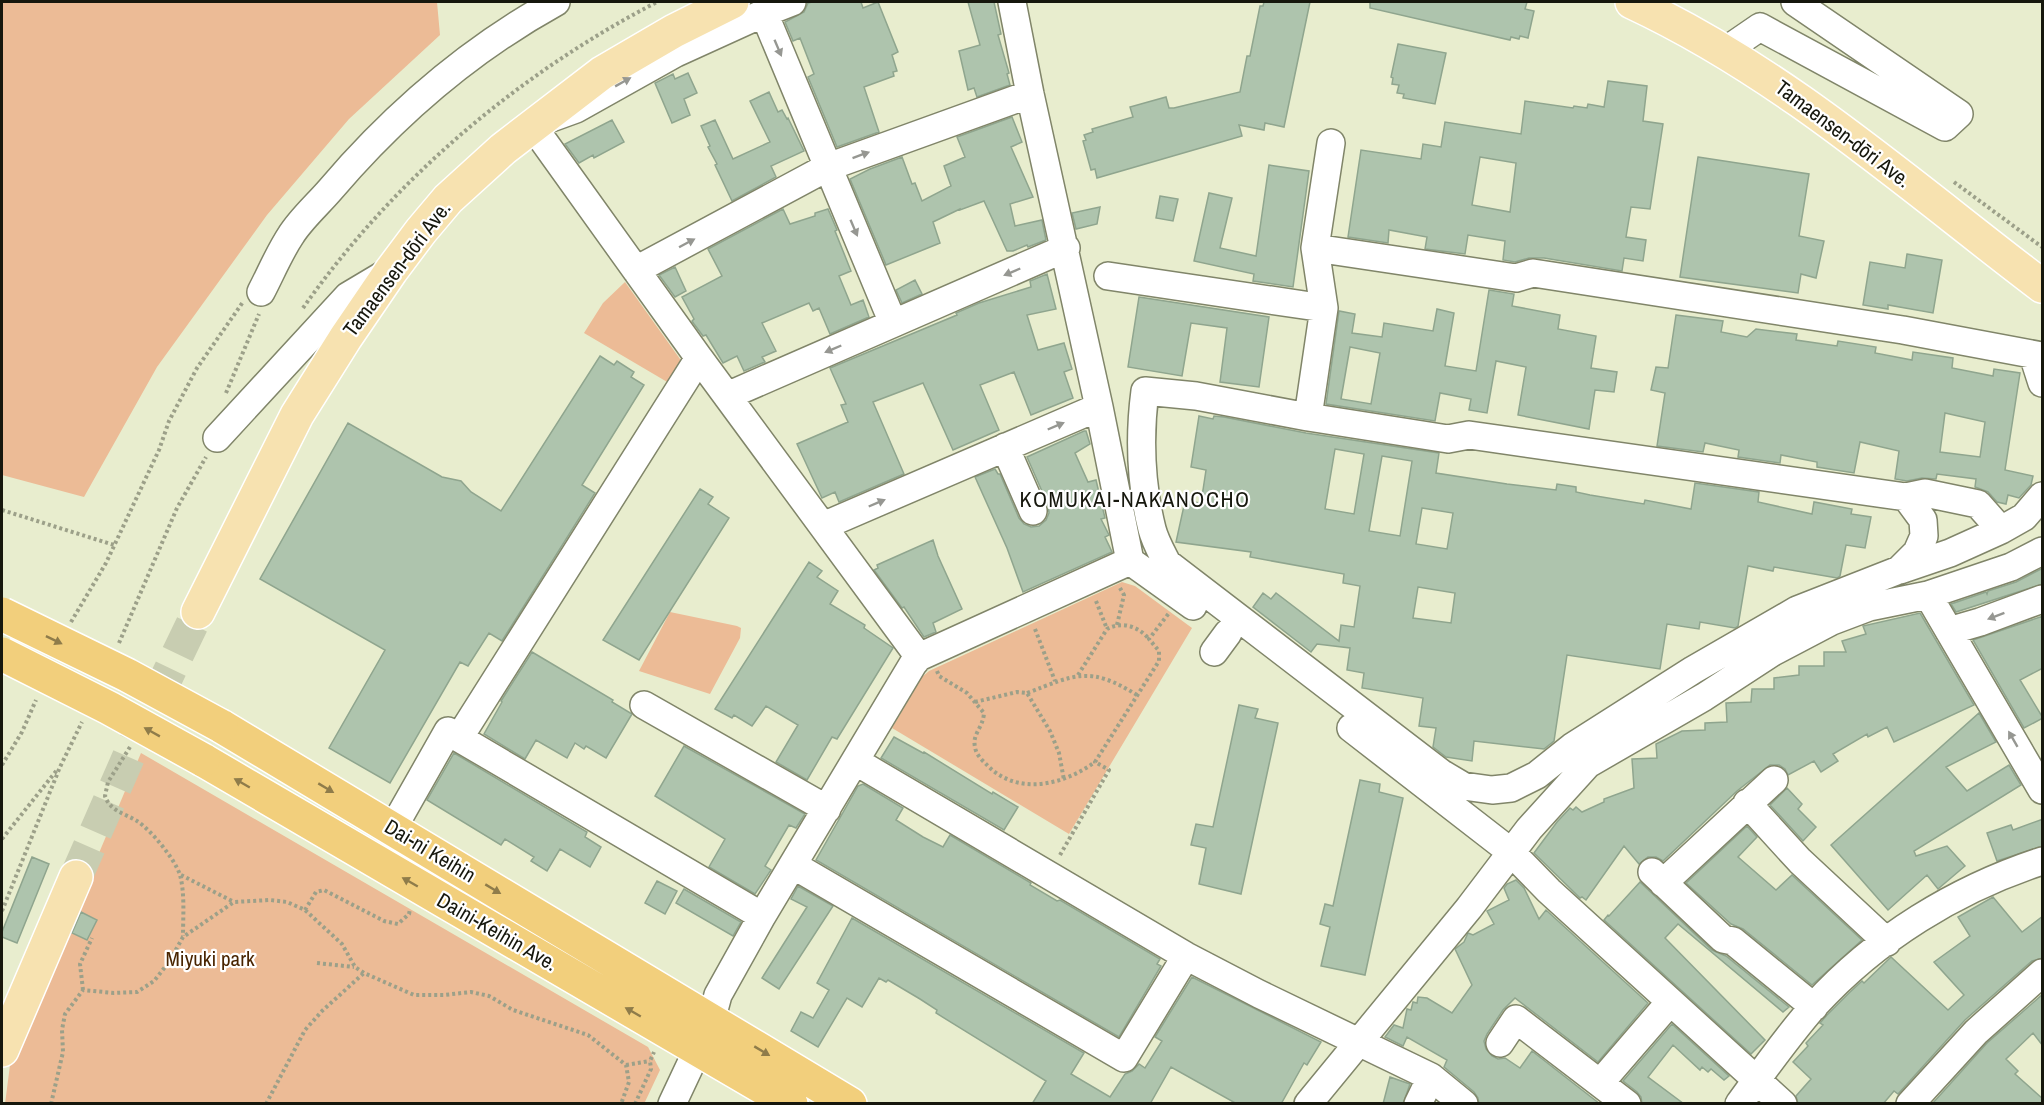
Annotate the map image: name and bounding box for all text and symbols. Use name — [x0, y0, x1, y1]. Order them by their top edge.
one-way arrow — [773, 40, 783, 58]
street label: Tamaensen-dōri Ave. — [1770, 73, 1917, 194]
one-way arrow — [615, 77, 631, 88]
one-way arrow — [852, 150, 870, 160]
street label: Tamaensen-dōri Ave. — [336, 195, 457, 342]
one-way arrow — [849, 220, 859, 238]
one-way arrow — [679, 238, 696, 248]
one-way arrow — [1003, 267, 1021, 277]
one-way arrow — [824, 344, 842, 354]
one-way arrow — [1047, 420, 1065, 430]
district label: KOMUKAI-NAKANOCHO — [1020, 484, 1250, 514]
one-way arrow — [868, 498, 886, 508]
one-way arrow — [1987, 612, 2005, 622]
one-way arrow — [46, 635, 63, 644]
one-way arrow — [143, 727, 160, 737]
one-way arrow — [2008, 731, 2019, 747]
one-way arrow — [233, 778, 250, 788]
one-way arrow — [318, 783, 335, 793]
street label: Dai-ni Keihin — [379, 812, 481, 889]
one-way arrow — [402, 876, 418, 887]
one-way arrow — [485, 883, 501, 894]
street label: Daini-Keihin Ave. — [432, 885, 563, 978]
park label: Miyuki park — [166, 944, 255, 973]
one-way arrow — [625, 1006, 641, 1017]
one-way arrow — [754, 1045, 770, 1056]

